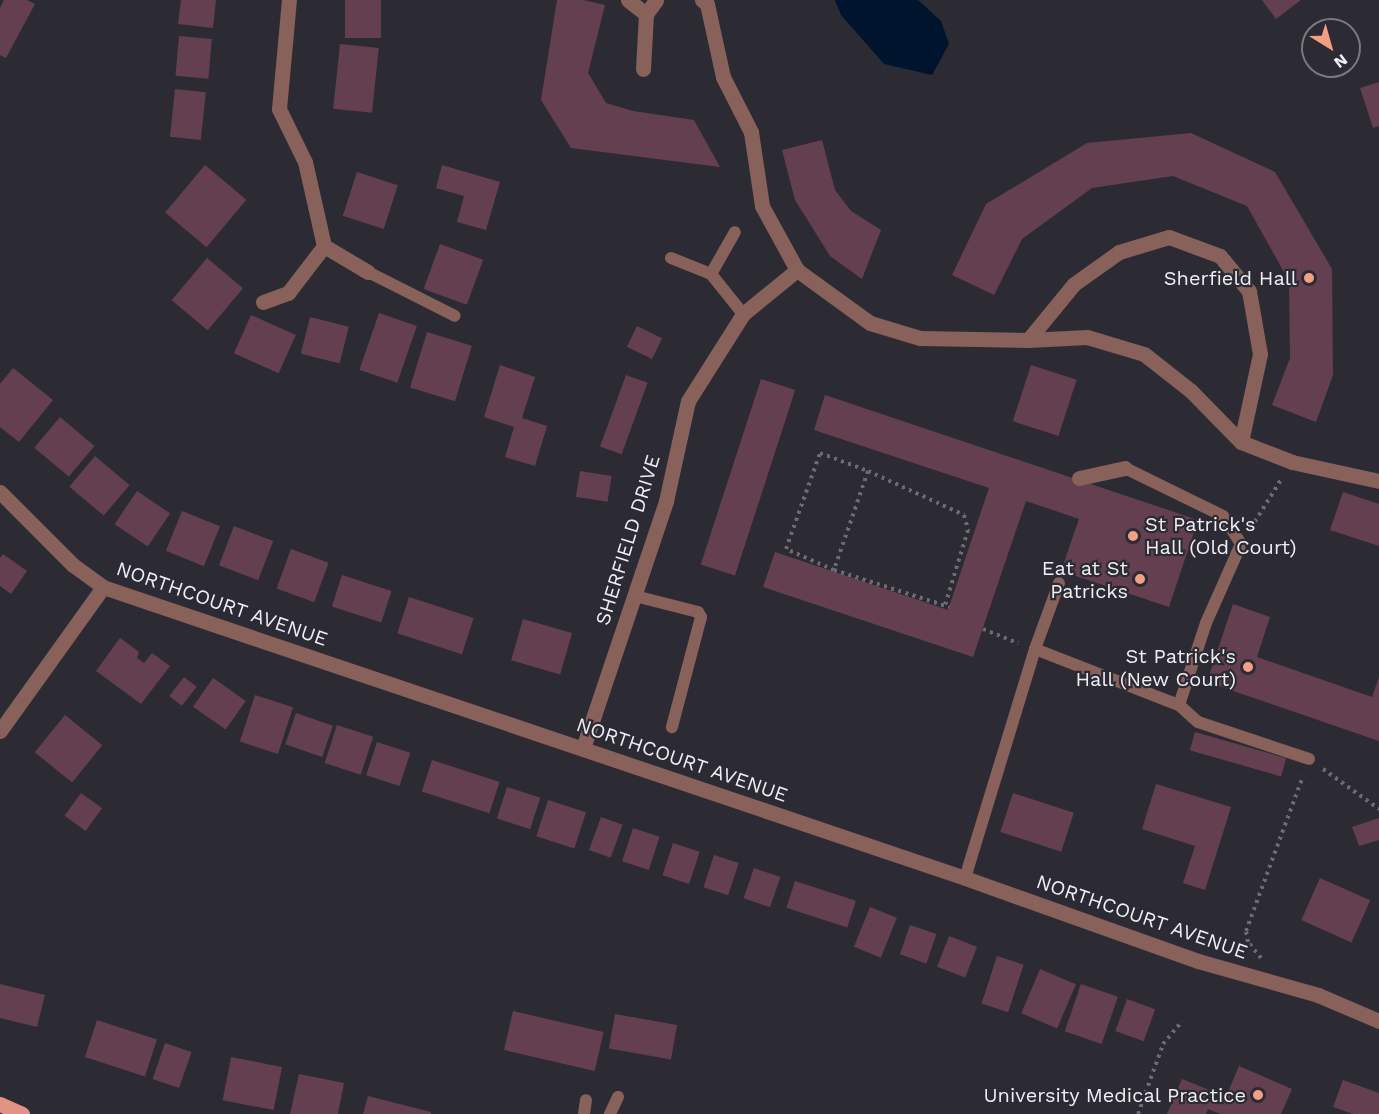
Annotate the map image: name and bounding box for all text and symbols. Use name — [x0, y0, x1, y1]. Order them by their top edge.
north arrow — [1301, 18, 1361, 78]
text: N — [1330, 50, 1351, 72]
place label: Sherfield Hall — [1164, 266, 1297, 290]
marker: Sherfield Hall — [1302, 271, 1316, 285]
street label: SHERFIELD DRIVE — [591, 452, 665, 628]
place label: St Patrick's Hall (Old Court) — [1145, 512, 1297, 559]
marker: St Patrick's Hall (Old Court) — [1126, 529, 1140, 543]
street label: NORTHCOURT AVENUE — [113, 556, 331, 652]
place label: Eat at St Patricks — [1042, 556, 1128, 603]
marker: Eat at St Patricks — [1133, 572, 1147, 586]
place label: St Patrick's Hall (New Court) — [1074, 644, 1236, 691]
marker: St Patrick's Hall (New Court) — [1241, 660, 1255, 674]
street label: NORTHCOURT AVENUE — [573, 712, 791, 808]
street label: NORTHCOURT AVENUE — [1033, 869, 1251, 965]
place label: University Medical Practice — [982, 1083, 1246, 1107]
marker: University Medical Practice — [1251, 1088, 1265, 1102]

